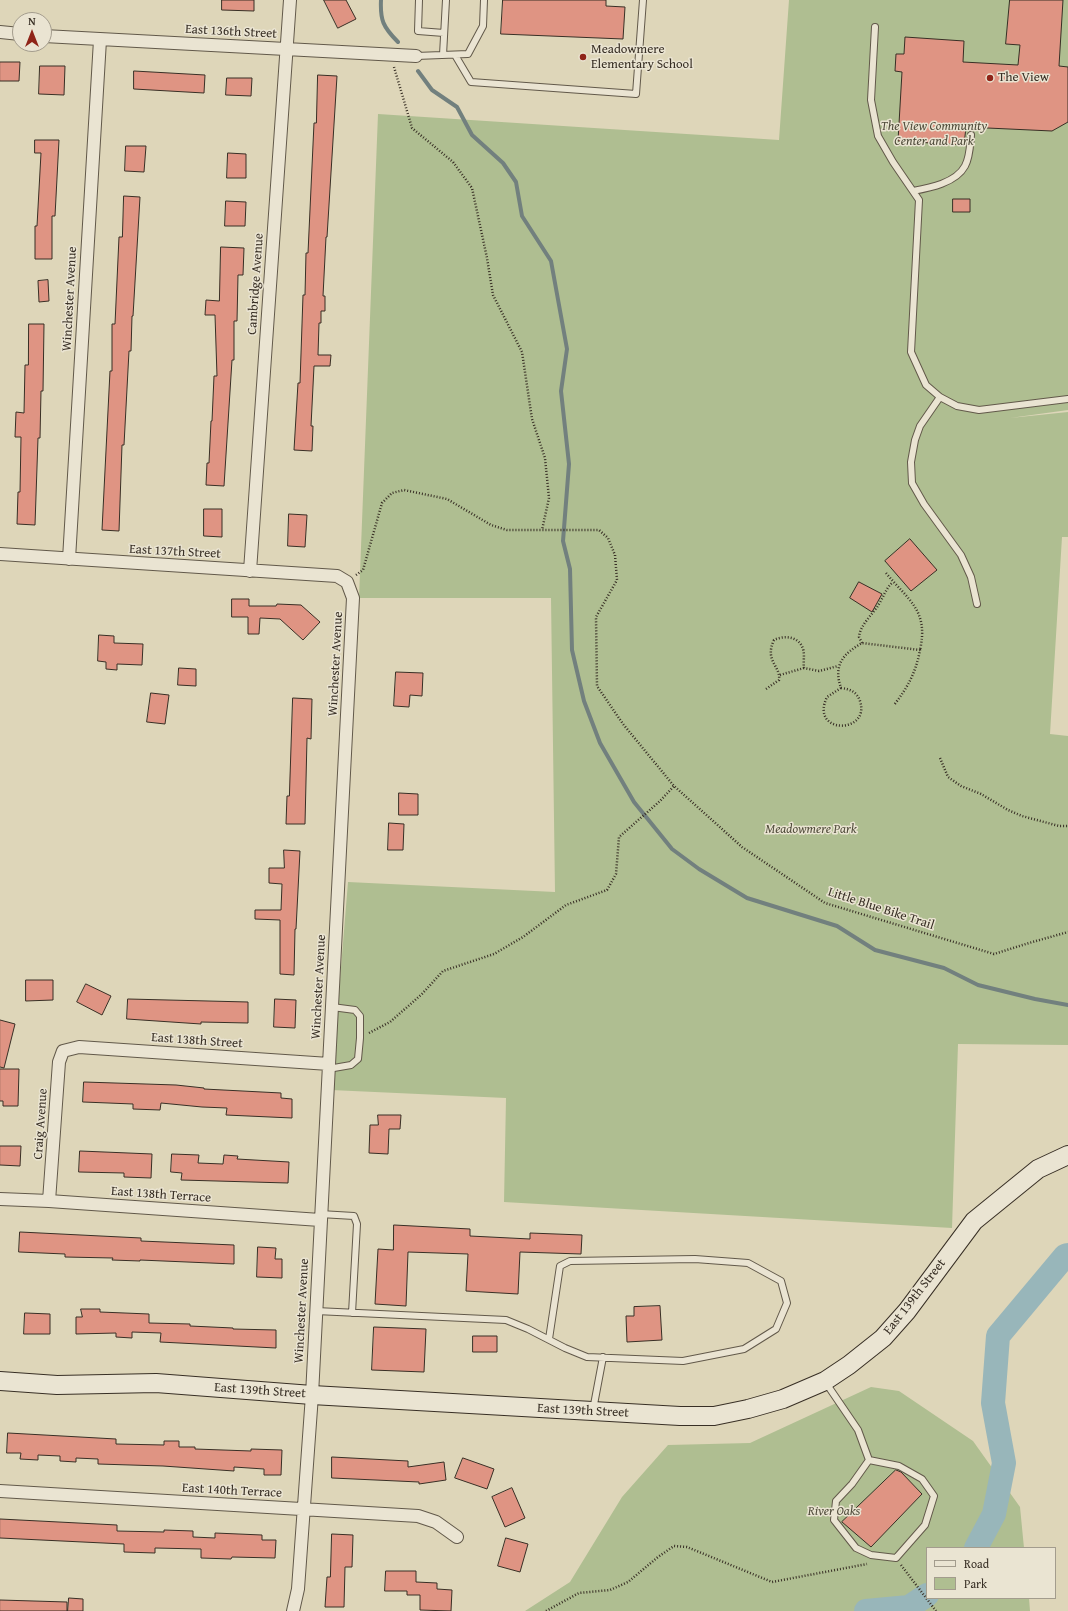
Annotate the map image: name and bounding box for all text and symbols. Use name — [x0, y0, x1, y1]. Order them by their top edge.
north arrow — [12, 12, 52, 52]
text: N — [28, 13, 36, 29]
street label: East 136th Street — [185, 22, 277, 42]
place label: Meadowmere Elementary School — [591, 42, 693, 73]
marker: Meadowmere Elementary School — [578, 52, 588, 62]
place label: The View — [998, 70, 1049, 86]
marker: The View — [985, 73, 995, 83]
park label: The View Community Center and Park — [881, 119, 987, 150]
street label: Cambridge Avenue — [245, 233, 267, 335]
street label: Winchester Avenue — [59, 246, 81, 352]
street label: East 137th Street — [129, 542, 221, 562]
street label: Winchester Avenue — [325, 611, 347, 717]
park label: Meadowmere Park — [765, 822, 857, 838]
street label: Little Blue Bike Trail — [826, 884, 936, 934]
street label: Winchester Avenue — [308, 934, 330, 1040]
street label: East 138th Street — [151, 1030, 243, 1052]
street label: Craig Avenue — [31, 1088, 51, 1160]
street label: East 138th Terrace — [110, 1184, 212, 1206]
street label: East 139th Street — [881, 1256, 949, 1338]
street label: Winchester Avenue — [291, 1258, 313, 1364]
street label: East 139th Street — [214, 1380, 306, 1402]
street label: East 139th Street — [537, 1401, 629, 1421]
street label: East 140th Terrace — [181, 1481, 283, 1501]
park label: River Oaks — [808, 1504, 860, 1520]
legend — [926, 1547, 1056, 1599]
text: Road — [964, 1555, 989, 1572]
text: Park — [964, 1575, 987, 1592]

